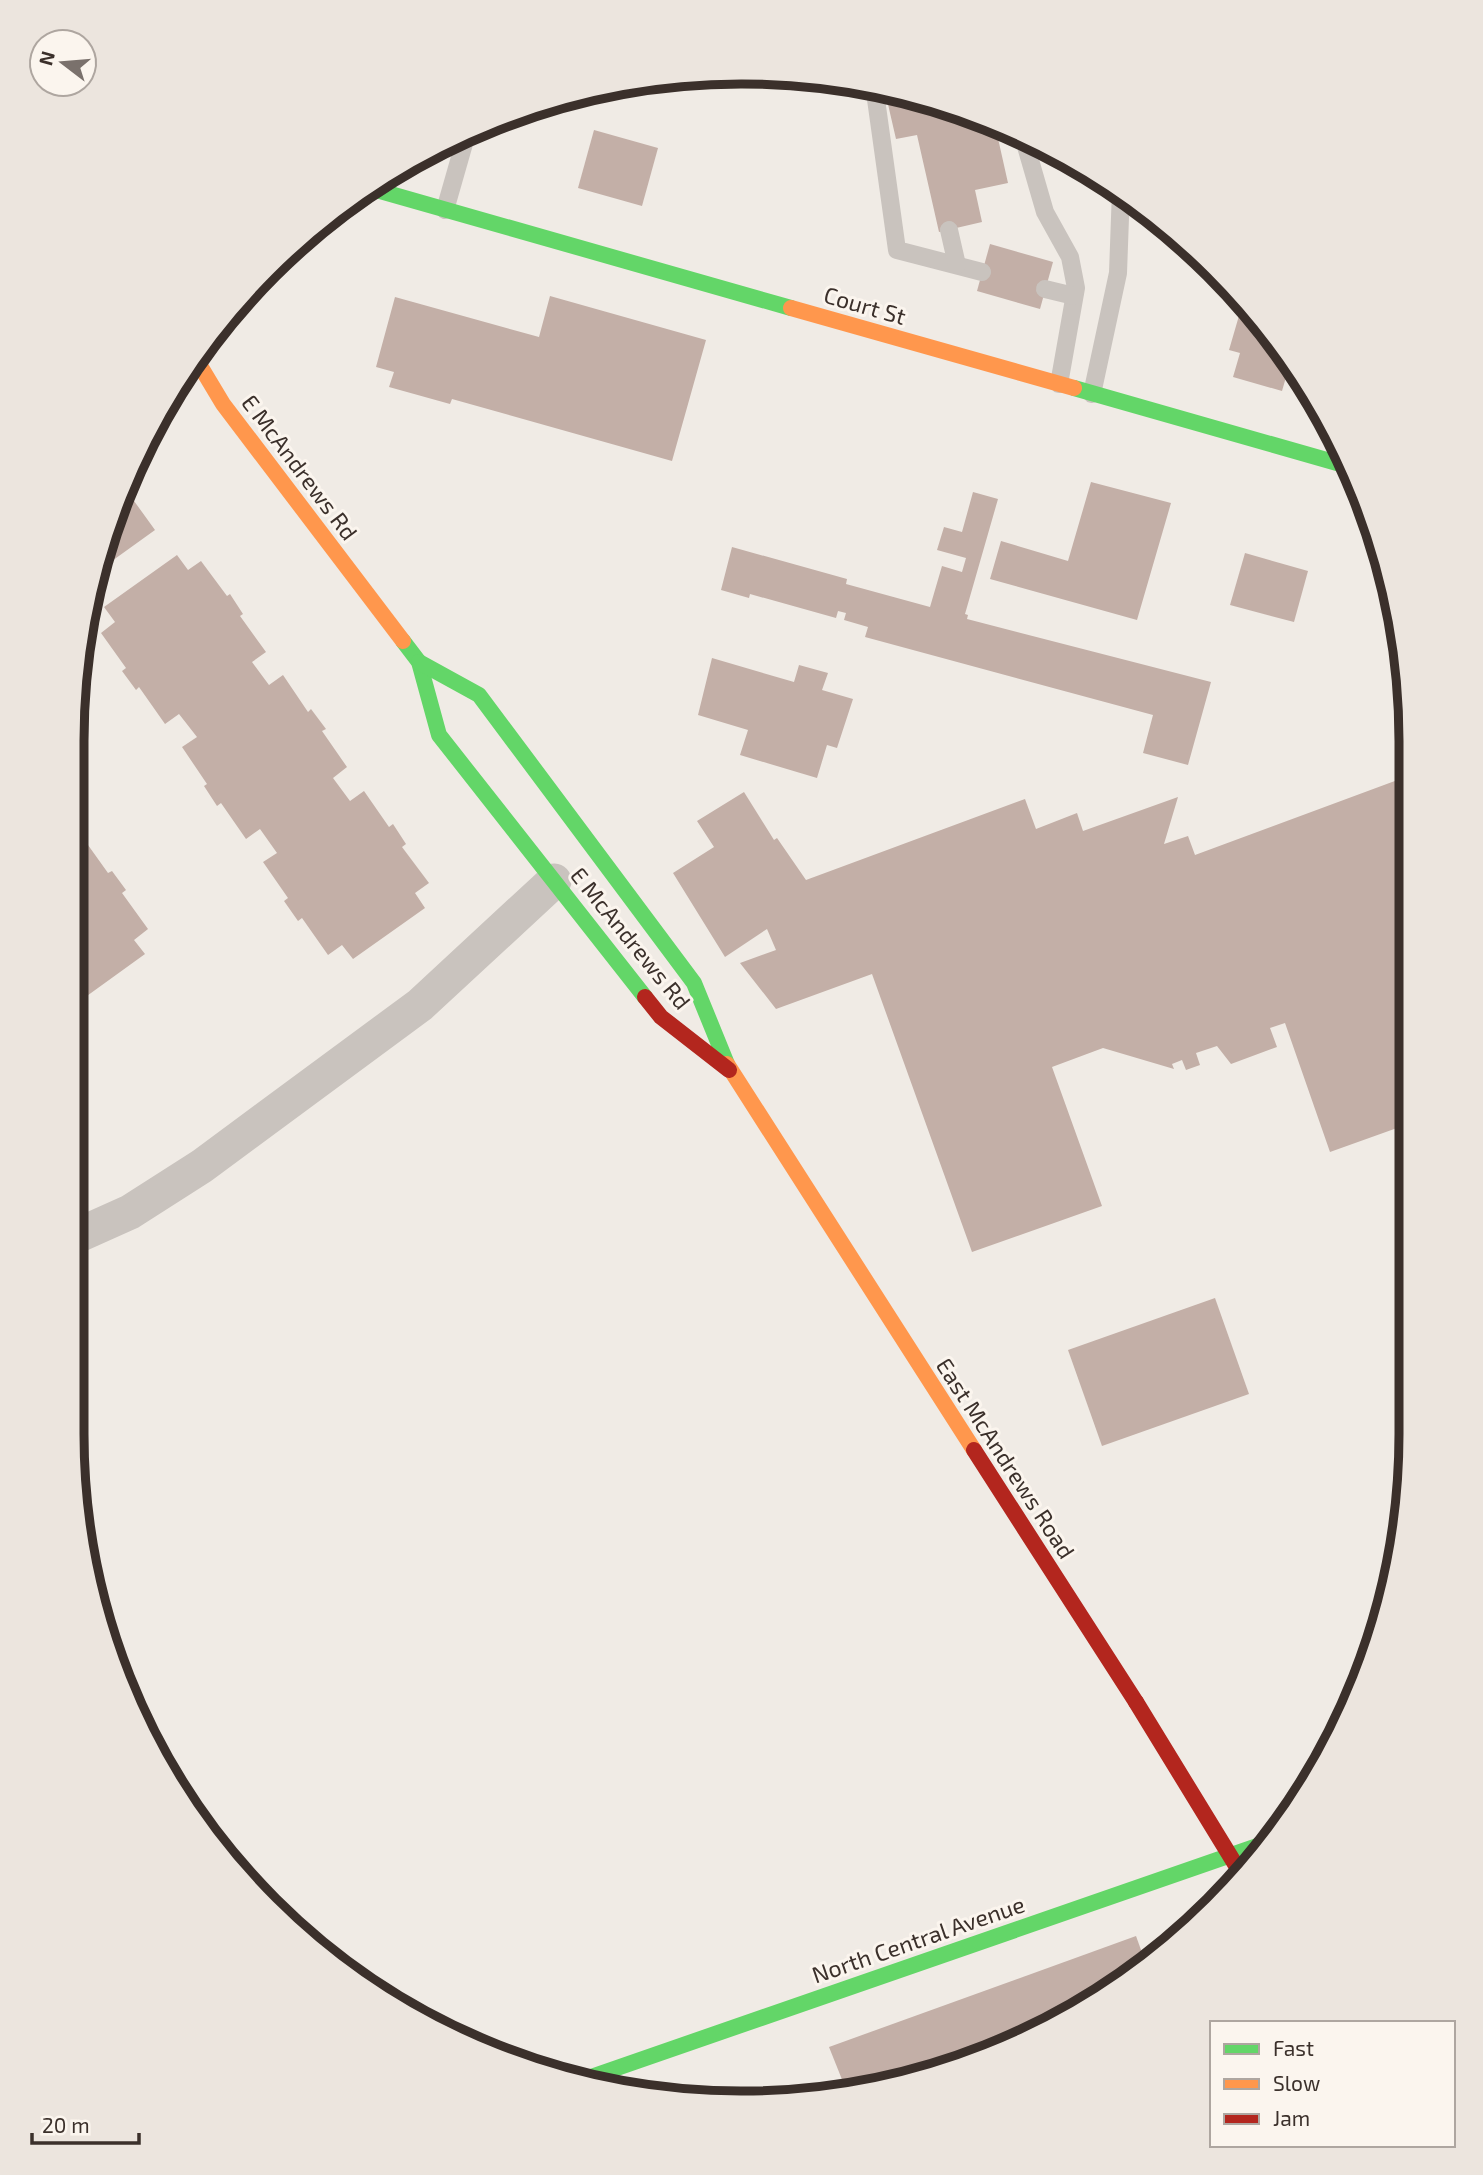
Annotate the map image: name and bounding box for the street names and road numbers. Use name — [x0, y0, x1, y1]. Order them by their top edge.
street label: Court St — [821, 280, 909, 330]
street label: E McAndrews Rd — [236, 389, 364, 545]
street label: E McAndrews Rd — [565, 861, 697, 1015]
street label: East McAndrews Road — [931, 1353, 1081, 1563]
street label: North Central Avenue — [808, 1889, 1028, 1989]

